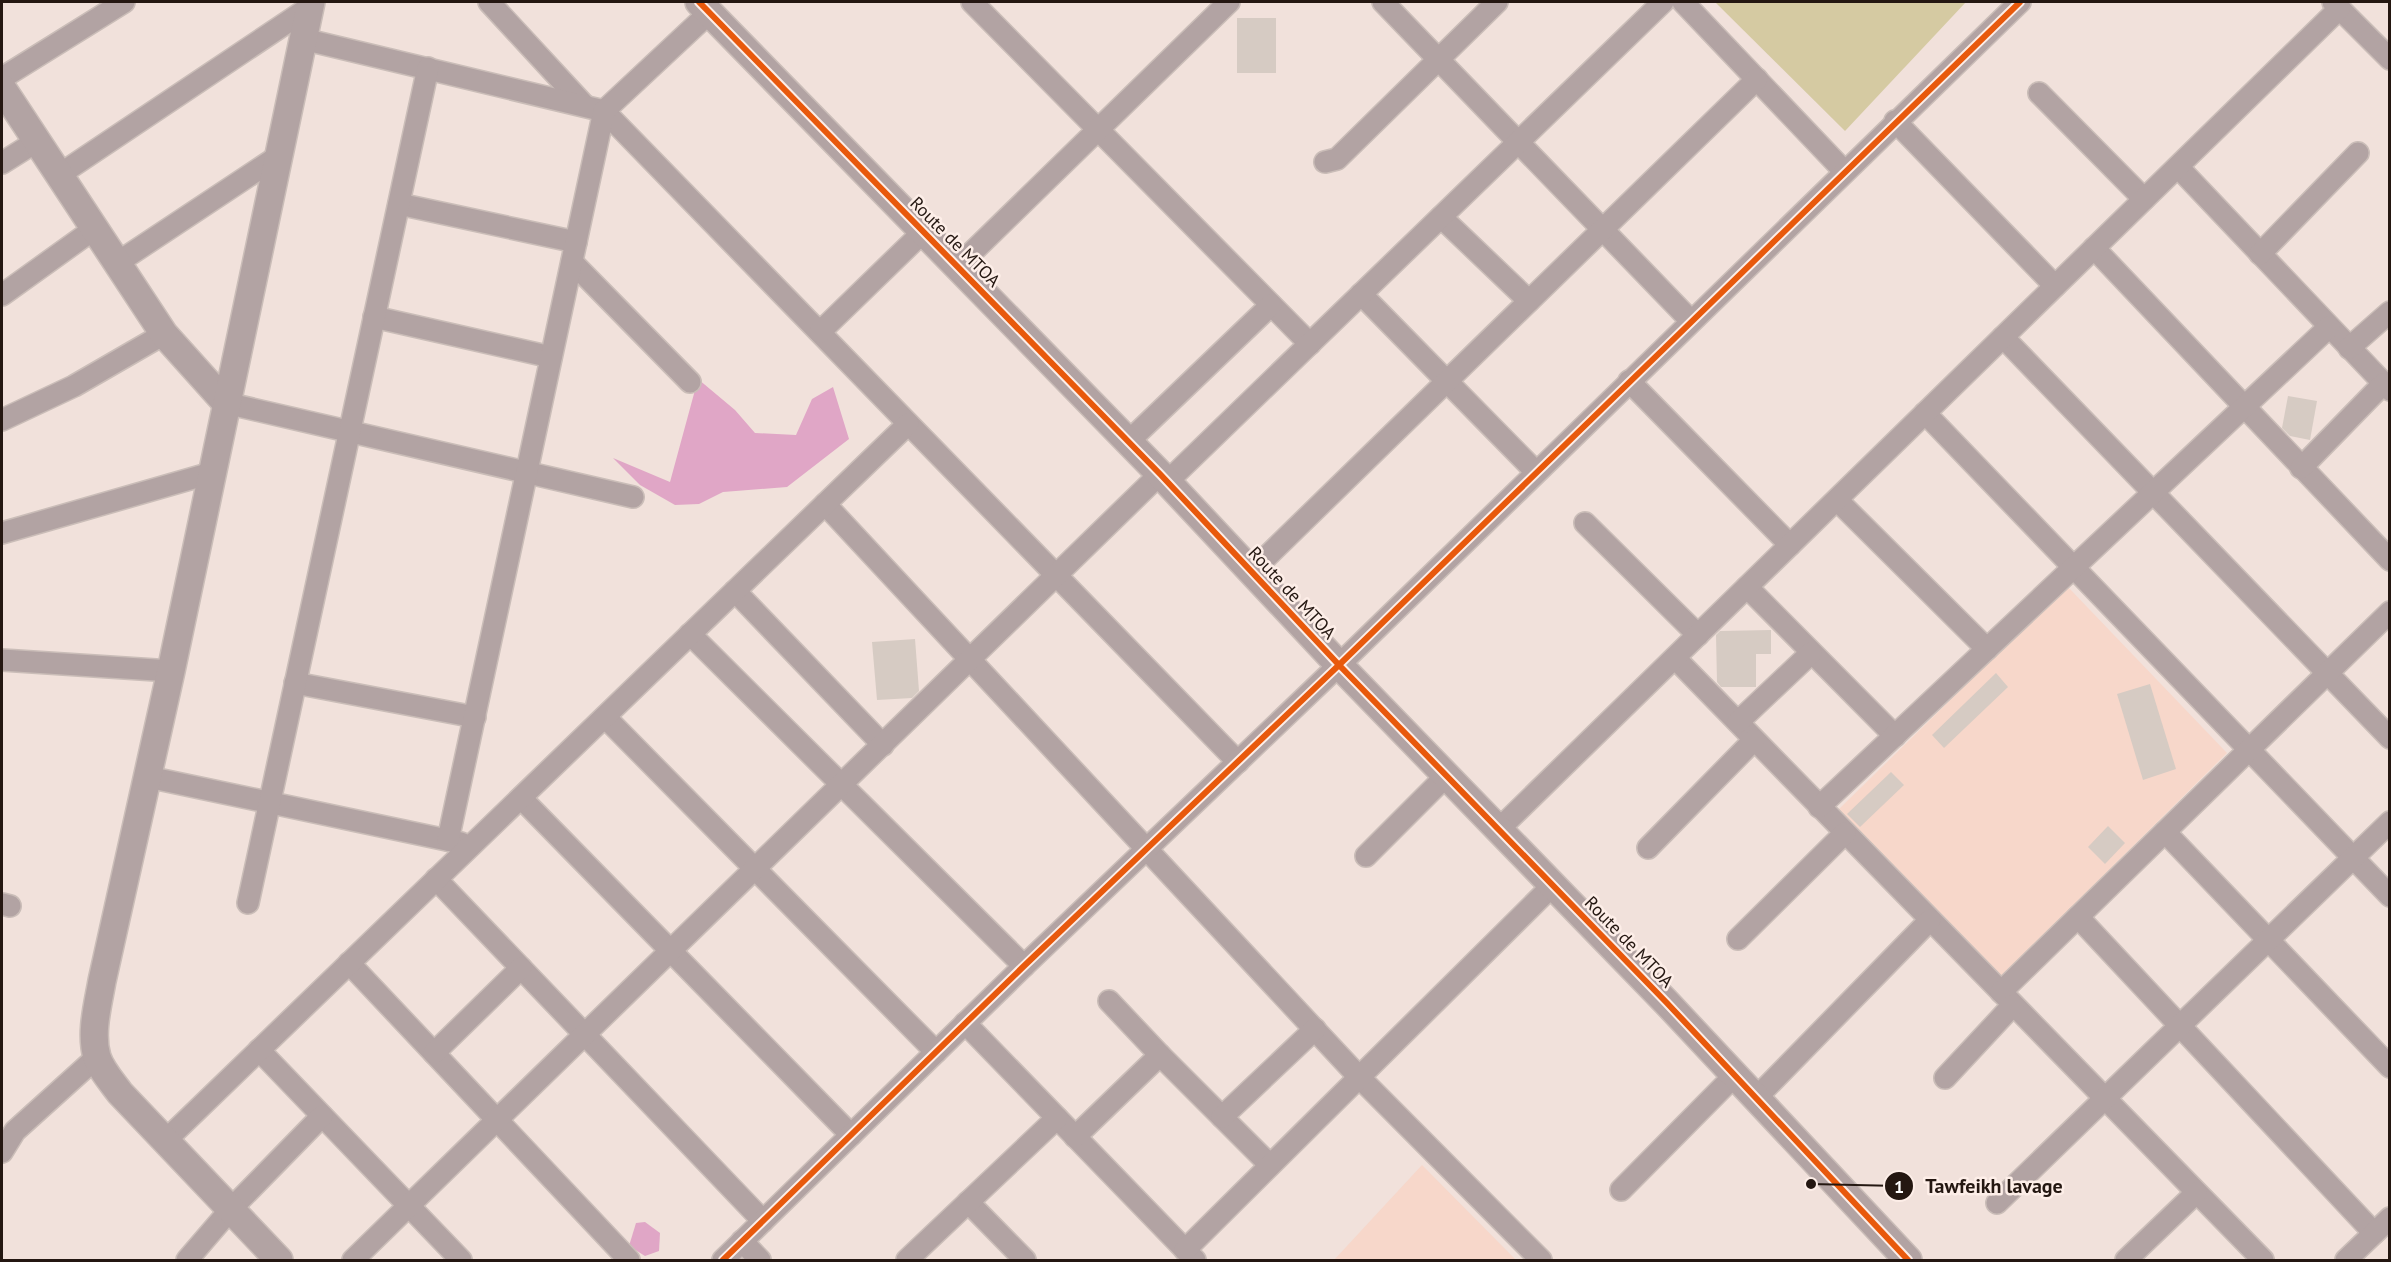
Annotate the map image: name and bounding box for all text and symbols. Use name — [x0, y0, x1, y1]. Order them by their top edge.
street label: Route de MTOA — [905, 192, 1006, 292]
street label: Route de MTOA — [1244, 542, 1341, 644]
street label: Route de MTOA — [1580, 891, 1679, 993]
callout: Tawfeikh lavage — [1884, 1167, 2075, 1205]
text: Tawfeikh lavage — [1925, 1173, 2063, 1199]
text: 1 — [1894, 1175, 1904, 1198]

